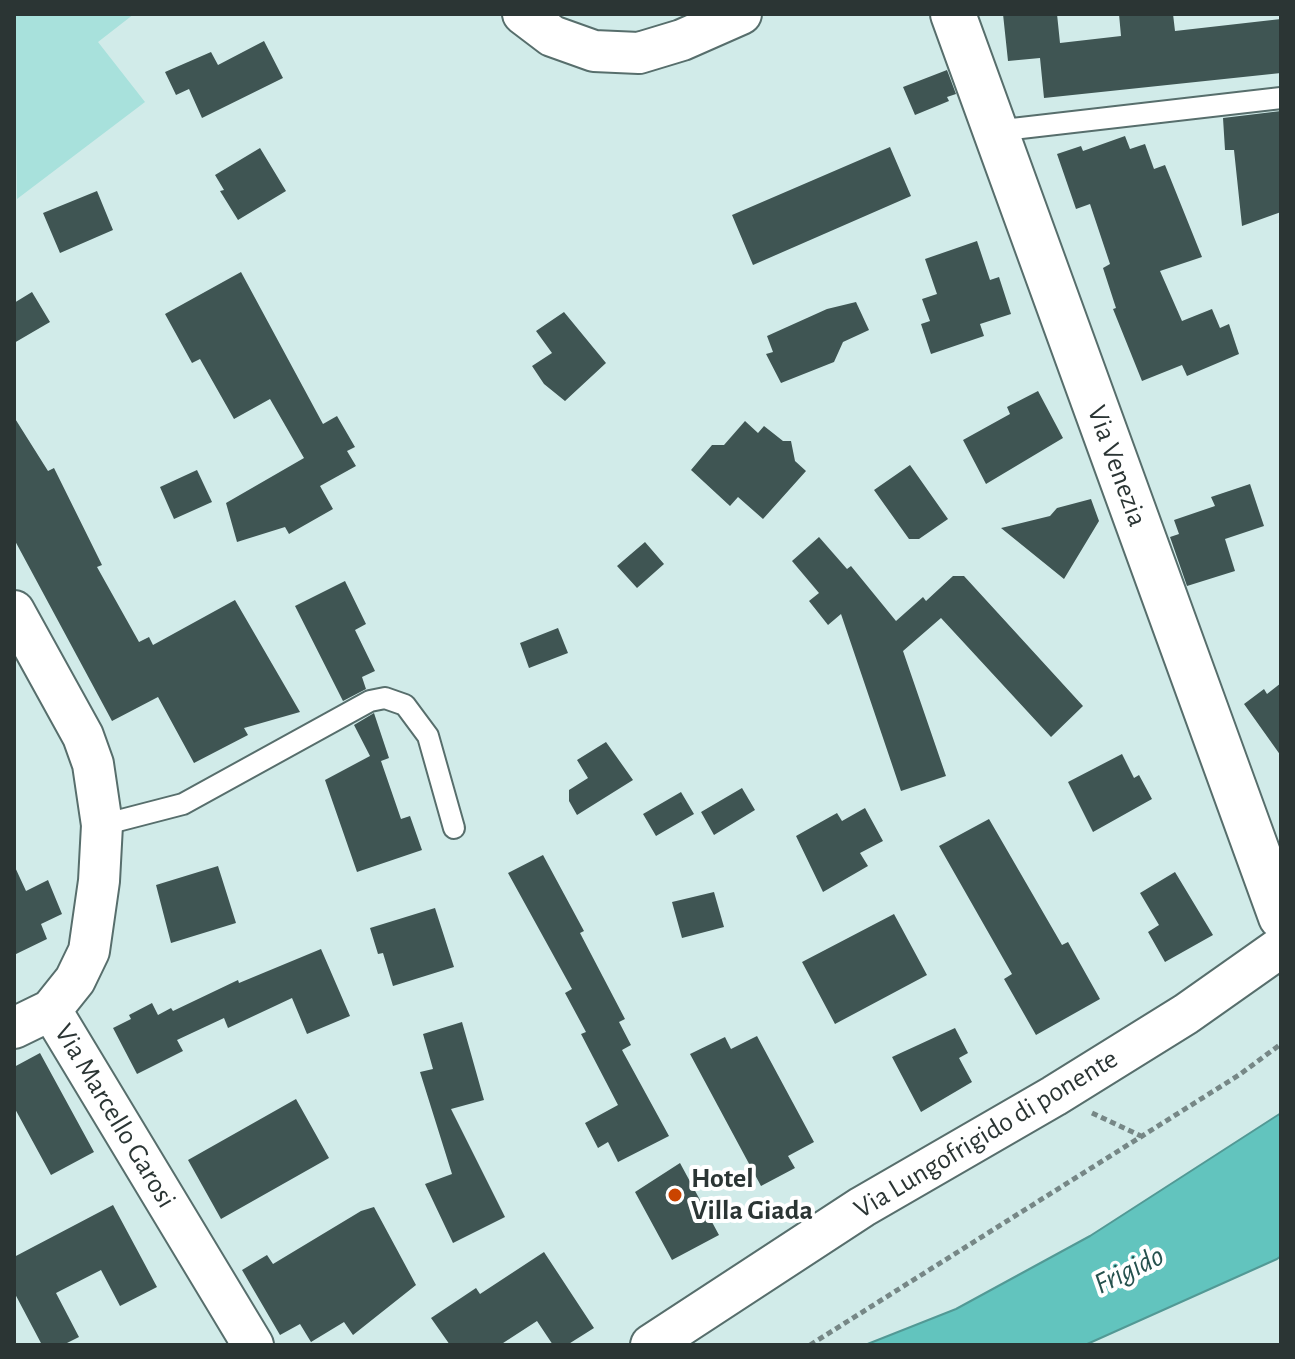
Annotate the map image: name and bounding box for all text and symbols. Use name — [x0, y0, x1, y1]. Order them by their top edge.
street label: Via Venezia — [1080, 401, 1154, 531]
street label: Via Marcello Garosi — [47, 1018, 183, 1214]
street label: Via Lungofrigido di ponente — [848, 1042, 1124, 1226]
place label: Hotel Villa Giada — [691, 1162, 813, 1228]
marker: Hotel Villa Giada — [666, 1186, 684, 1204]
water label: Frigido — [1088, 1238, 1170, 1302]

